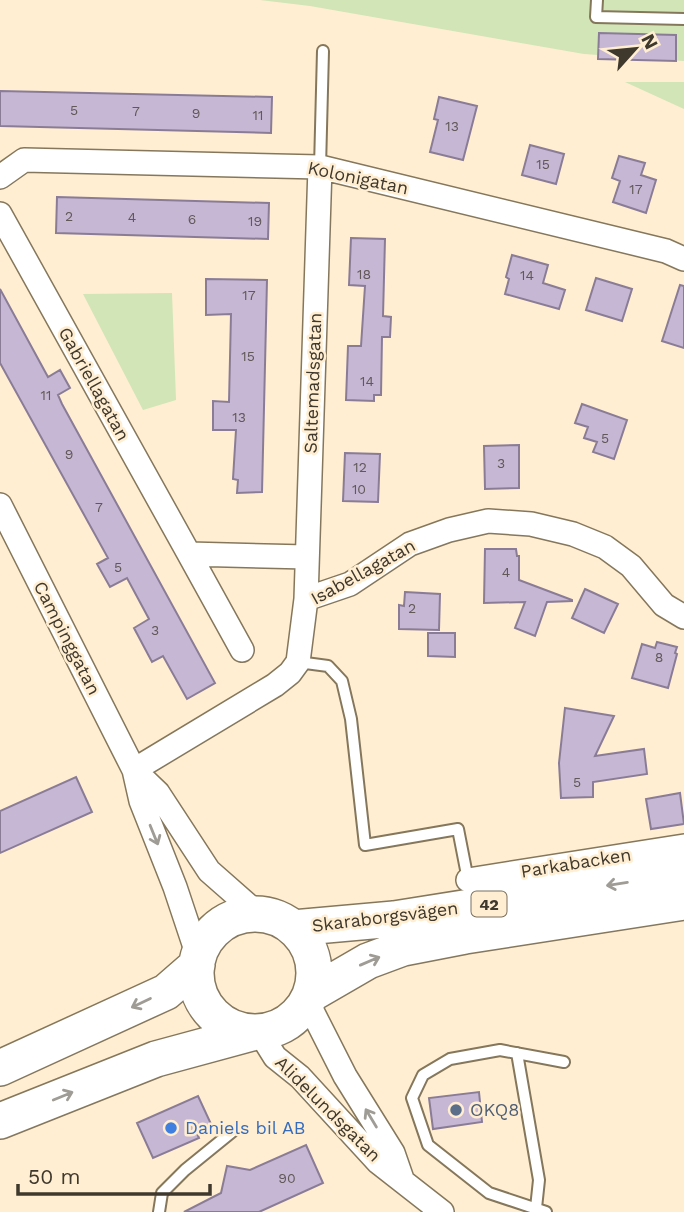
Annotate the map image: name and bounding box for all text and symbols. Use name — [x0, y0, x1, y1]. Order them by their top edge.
north arrow — [600, 14, 670, 84]
text: N — [636, 30, 663, 53]
house number: 5 — [70, 102, 78, 118]
house number: 7 — [132, 103, 140, 119]
house number: 9 — [192, 105, 200, 121]
house number: 11 — [253, 107, 263, 123]
house number: 13 — [445, 118, 459, 134]
house number: 15 — [536, 156, 550, 172]
street label: Kolonigatan — [306, 157, 410, 198]
house number: 17 — [629, 181, 643, 197]
house number: 2 — [65, 208, 73, 224]
house number: 4 — [128, 209, 136, 225]
house number: 6 — [188, 211, 196, 227]
house number: 19 — [248, 213, 262, 229]
house number: 18 — [357, 266, 371, 282]
house number: 14 — [520, 267, 534, 283]
house number: 17 — [242, 287, 256, 303]
street label: Saltemadsgatan — [300, 312, 325, 454]
street label: Gabriellagatan — [55, 323, 134, 444]
house number: 15 — [241, 348, 255, 364]
house number: 14 — [360, 373, 374, 389]
house number: 11 — [41, 387, 51, 403]
house number: 13 — [232, 409, 246, 425]
house number: 5 — [601, 430, 609, 446]
house number: 9 — [65, 446, 73, 462]
house number: 3 — [497, 455, 505, 471]
house number: 12 — [353, 459, 367, 475]
house number: 10 — [352, 481, 366, 497]
house number: 7 — [95, 499, 103, 515]
street label: Isabellagatan — [307, 534, 419, 609]
house number: 5 — [114, 559, 122, 575]
house number: 4 — [502, 564, 510, 580]
street label: Campinggatan — [30, 577, 105, 698]
house number: 2 — [408, 600, 416, 616]
house number: 3 — [151, 622, 159, 638]
house number: 8 — [655, 649, 663, 665]
house number: 5 — [573, 774, 581, 790]
one-way arrow — [149, 824, 162, 845]
street label: Parkabacken — [519, 843, 633, 882]
one-way arrow — [606, 878, 629, 891]
road number: 42 — [472, 891, 506, 916]
street label: Skaraborgsvägen — [311, 897, 459, 936]
one-way arrow — [359, 954, 380, 967]
one-way arrow — [131, 997, 152, 1011]
street label: Alidelundsgatan — [271, 1051, 386, 1166]
one-way arrow — [52, 1088, 74, 1101]
place label: OKQ8 — [470, 1099, 519, 1120]
marker: OKQ8 — [448, 1102, 464, 1118]
one-way arrow — [364, 1109, 378, 1129]
place label: Daniels bil AB — [185, 1117, 306, 1138]
marker: Daniels bil AB — [163, 1120, 179, 1136]
scale bar — [18, 1152, 210, 1196]
text: 50 m — [28, 1164, 80, 1189]
house number: 90 — [278, 1170, 296, 1186]

